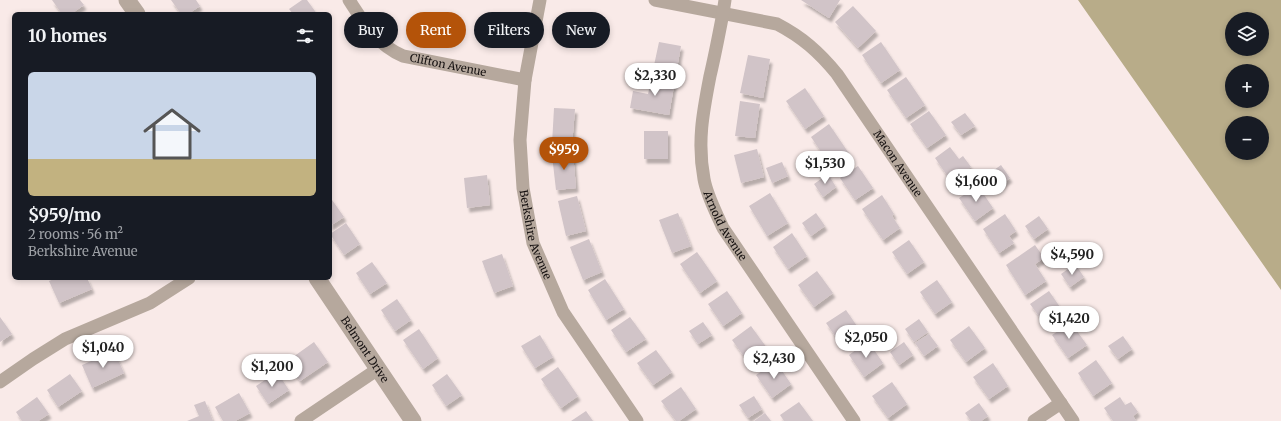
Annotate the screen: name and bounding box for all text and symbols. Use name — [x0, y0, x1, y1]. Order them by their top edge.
chip: Buy — [344, 12, 398, 48]
chip: Rent — [406, 12, 466, 48]
chip: Filters — [474, 12, 544, 48]
chip: New — [552, 12, 610, 48]
map controls — [1225, 12, 1269, 160]
button: layers — [1225, 12, 1269, 56]
text: 10 homes — [28, 25, 107, 47]
icon: filters — [294, 25, 316, 47]
street label: Clifton Avenue — [409, 51, 488, 79]
pin: $2,330 — [622, 63, 688, 97]
button: + — [1225, 64, 1269, 108]
text: $2,330 — [634, 67, 676, 84]
icon: home — [136, 98, 208, 170]
button: − — [1225, 116, 1269, 160]
street label: Macon Avenue — [870, 127, 925, 199]
pin: $959 — [540, 137, 588, 171]
text: $959 — [548, 141, 580, 158]
pin: $1,530 — [792, 151, 858, 185]
text: $1,530 — [805, 155, 845, 172]
pin: $1,600 — [943, 169, 1009, 203]
text: $1,600 — [955, 173, 998, 190]
street label: Arnold Avenue — [700, 188, 750, 263]
street label: Berkshire Avenue — [516, 189, 555, 282]
text: $959/mo — [28, 204, 101, 226]
text: 2 rooms · 56 m² — [28, 226, 123, 243]
pin: $4,590 — [1039, 242, 1105, 276]
text: Berkshire Avenue — [28, 243, 138, 260]
text: $4,590 — [1050, 246, 1094, 263]
pin: $1,420 — [1036, 306, 1102, 340]
text: $1,420 — [1048, 310, 1090, 327]
street label: Belmont Drive — [338, 314, 392, 385]
pin: $2,050 — [833, 325, 899, 359]
text: $2,050 — [844, 329, 888, 346]
pin: $1,040 — [70, 335, 136, 369]
text: $1,040 — [82, 339, 124, 356]
pin: $2,430 — [741, 346, 807, 380]
text: $2,430 — [753, 350, 795, 367]
pin: $1,200 — [239, 354, 305, 388]
text: $1,200 — [250, 358, 294, 375]

